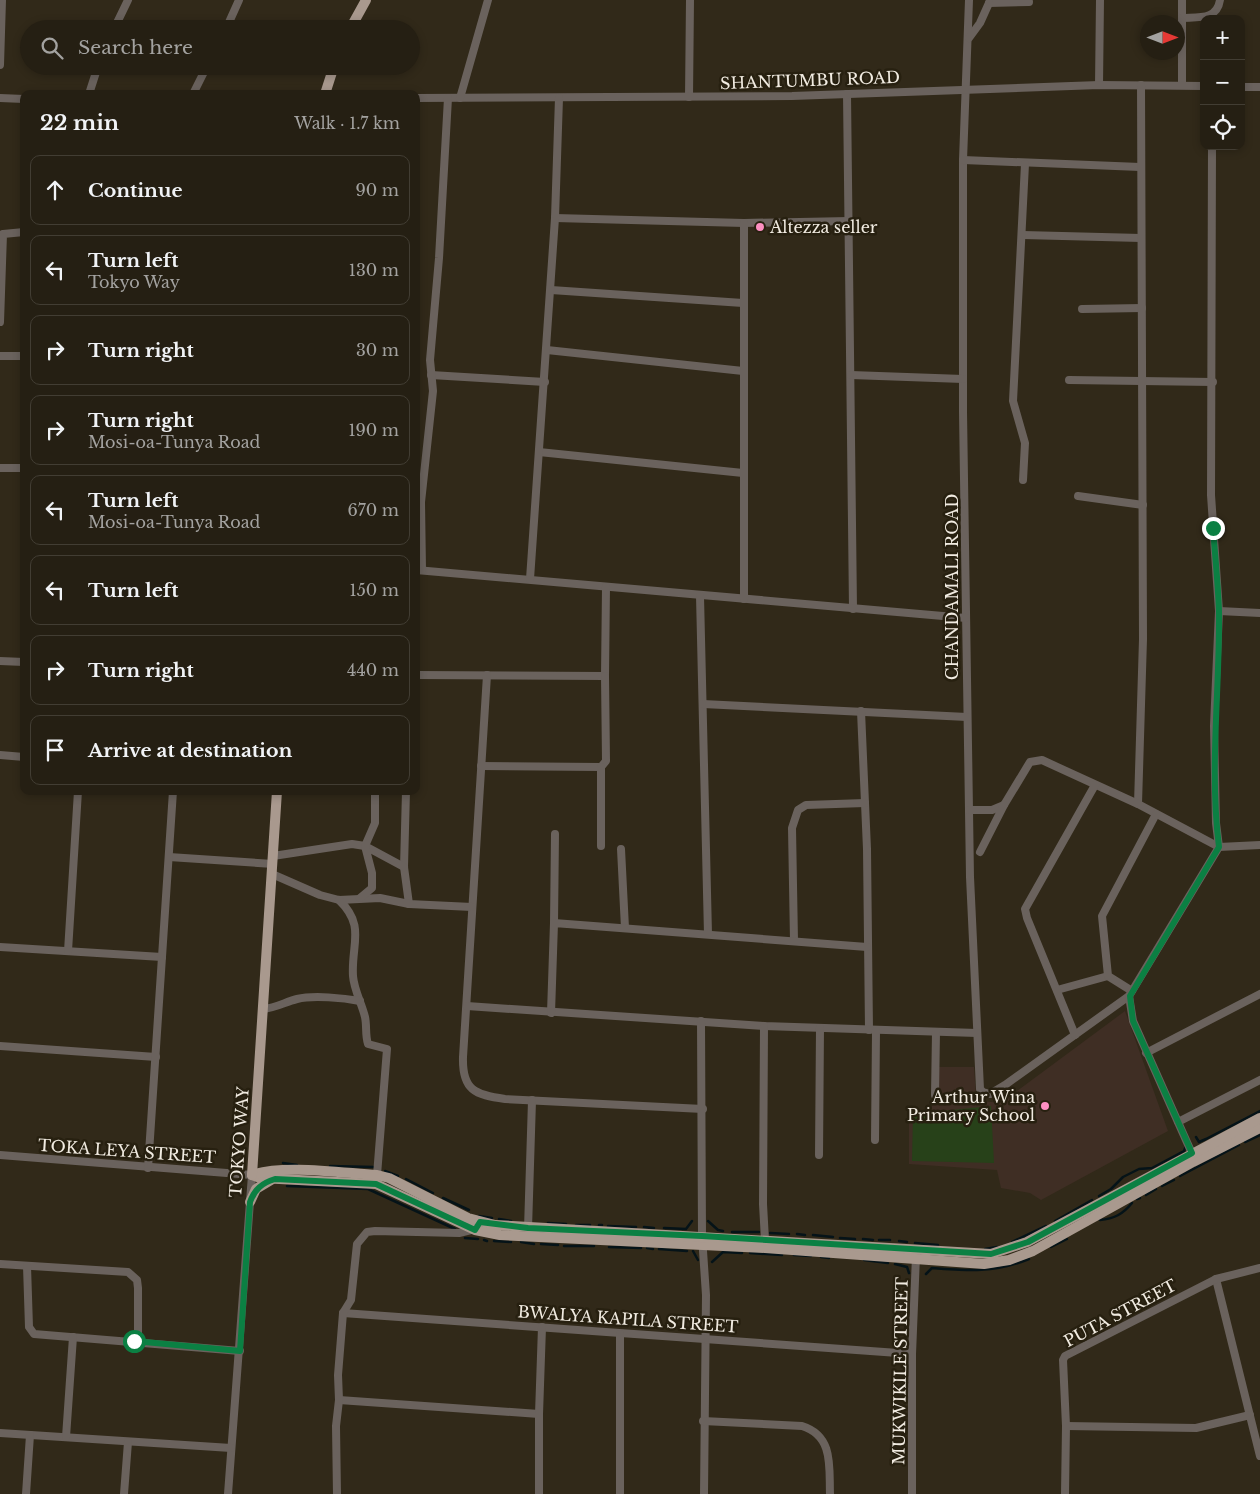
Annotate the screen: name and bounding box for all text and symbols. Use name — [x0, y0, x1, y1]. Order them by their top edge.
north arrow — [1140, 15, 1185, 60]
map controls — [1200, 15, 1245, 150]
button: + — [1200, 15, 1245, 60]
search box — [20, 20, 420, 75]
icon: search — [38, 34, 66, 62]
text: Search here — [78, 36, 193, 59]
button: − — [1200, 60, 1245, 105]
street label: SHANTUMBU ROAD — [720, 67, 900, 93]
button: locate — [1200, 105, 1245, 150]
text: 22 min — [40, 110, 119, 136]
text: Walk · 1.7 km — [294, 113, 400, 133]
icon: ahead — [41, 176, 69, 204]
text: Continue — [88, 179, 183, 202]
text: 90 m — [356, 180, 399, 200]
place label: Altezza seller — [769, 217, 878, 237]
marker: Altezza seller — [754, 221, 766, 233]
text: Turn left — [88, 249, 179, 272]
icon: left — [41, 256, 69, 284]
text: 130 m — [349, 260, 399, 280]
text: Tokyo Way — [88, 272, 180, 292]
icon: right — [41, 336, 69, 364]
text: Turn right — [88, 339, 194, 362]
text: 30 m — [356, 340, 399, 360]
text: Turn right — [88, 409, 194, 432]
icon: right — [41, 416, 69, 444]
text: 190 m — [348, 420, 399, 440]
text: Mosi-oa-Tunya Road — [88, 432, 260, 452]
text: Turn left — [88, 489, 179, 512]
street label: CHANDAMALI ROAD — [942, 494, 962, 680]
icon: left — [41, 496, 69, 524]
text: 670 m — [347, 500, 399, 520]
text: Mosi-oa-Tunya Road — [88, 512, 260, 532]
route end — [1202, 517, 1225, 540]
icon: left — [41, 576, 69, 604]
text: Turn left — [88, 579, 179, 602]
text: 150 m — [350, 580, 399, 600]
icon: right — [41, 656, 69, 684]
text: Turn right — [88, 659, 194, 682]
text: 440 m — [347, 660, 399, 680]
icon: arrive — [41, 736, 69, 764]
text: Arrive at destination — [88, 739, 292, 762]
street label: TOKYO WAY — [225, 1086, 253, 1198]
place label: Arthur Wina Primary School — [907, 1087, 1035, 1125]
marker: Arthur Wina Primary School — [1039, 1100, 1051, 1112]
street label: TOKA LEYA STREET — [37, 1135, 217, 1167]
street label: PUTA STREET — [1060, 1275, 1180, 1351]
street label: MUKWIKILE STREET — [888, 1277, 912, 1465]
street label: BWALYA KAPILA STREET — [517, 1301, 739, 1337]
route start — [123, 1330, 146, 1353]

